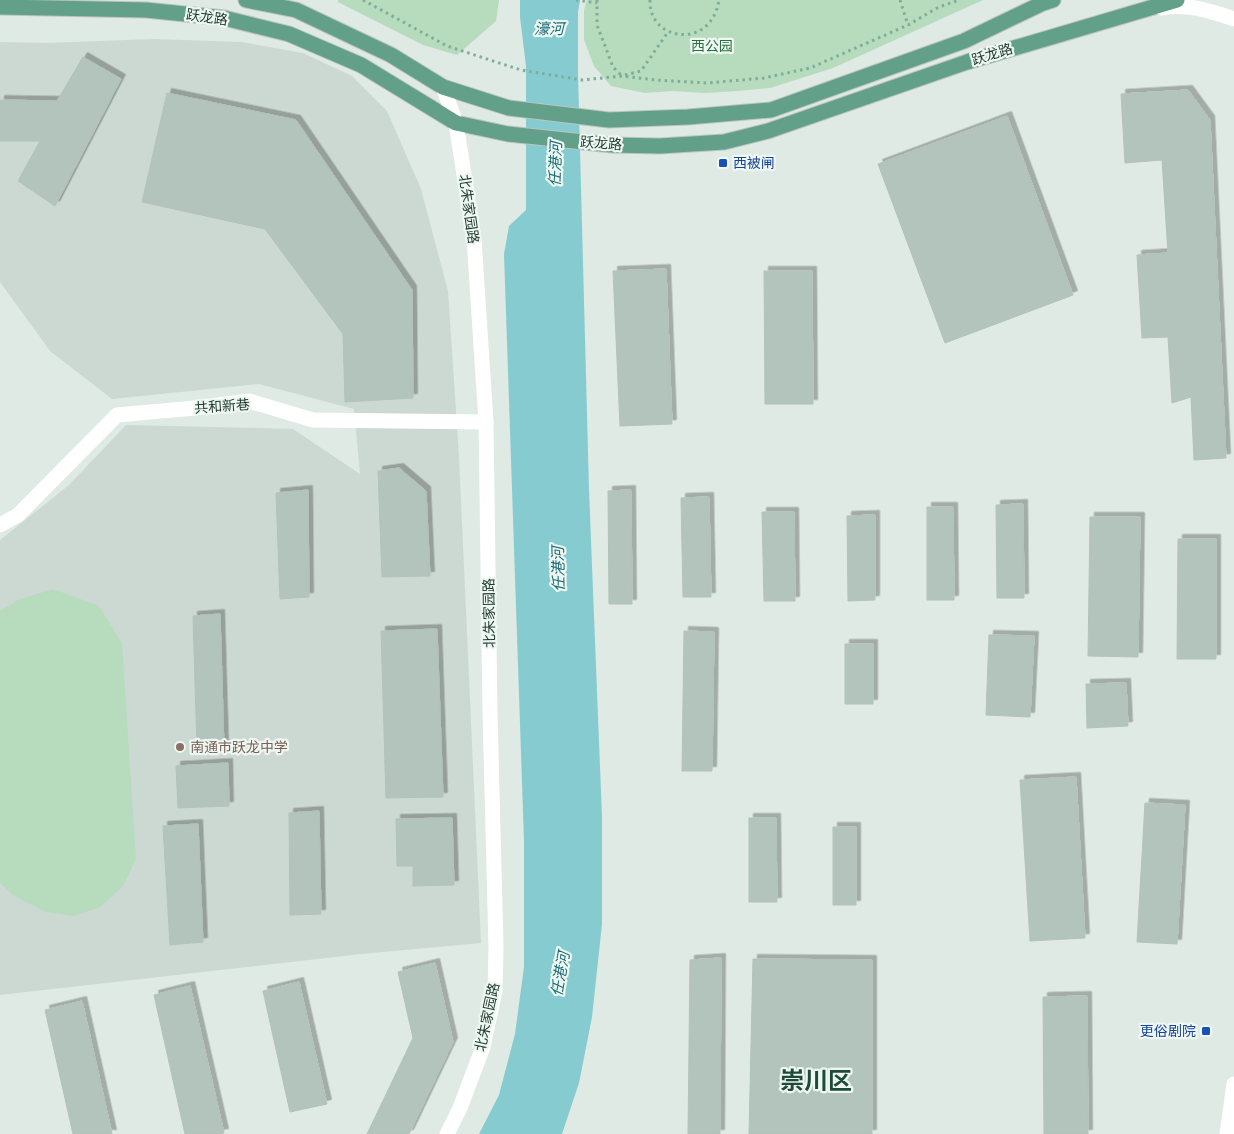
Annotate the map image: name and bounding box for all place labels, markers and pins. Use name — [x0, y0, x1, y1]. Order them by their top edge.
place label: 西被闸 — [733, 155, 775, 171]
marker: 西被闸 — [717, 157, 729, 169]
place label: 南通市跃龙中学 — [190, 739, 288, 755]
marker: 南通市跃龙中学 — [174, 741, 186, 753]
place label: 更俗剧院 — [1140, 1023, 1196, 1039]
marker: 更俗剧院 — [1200, 1025, 1212, 1037]

